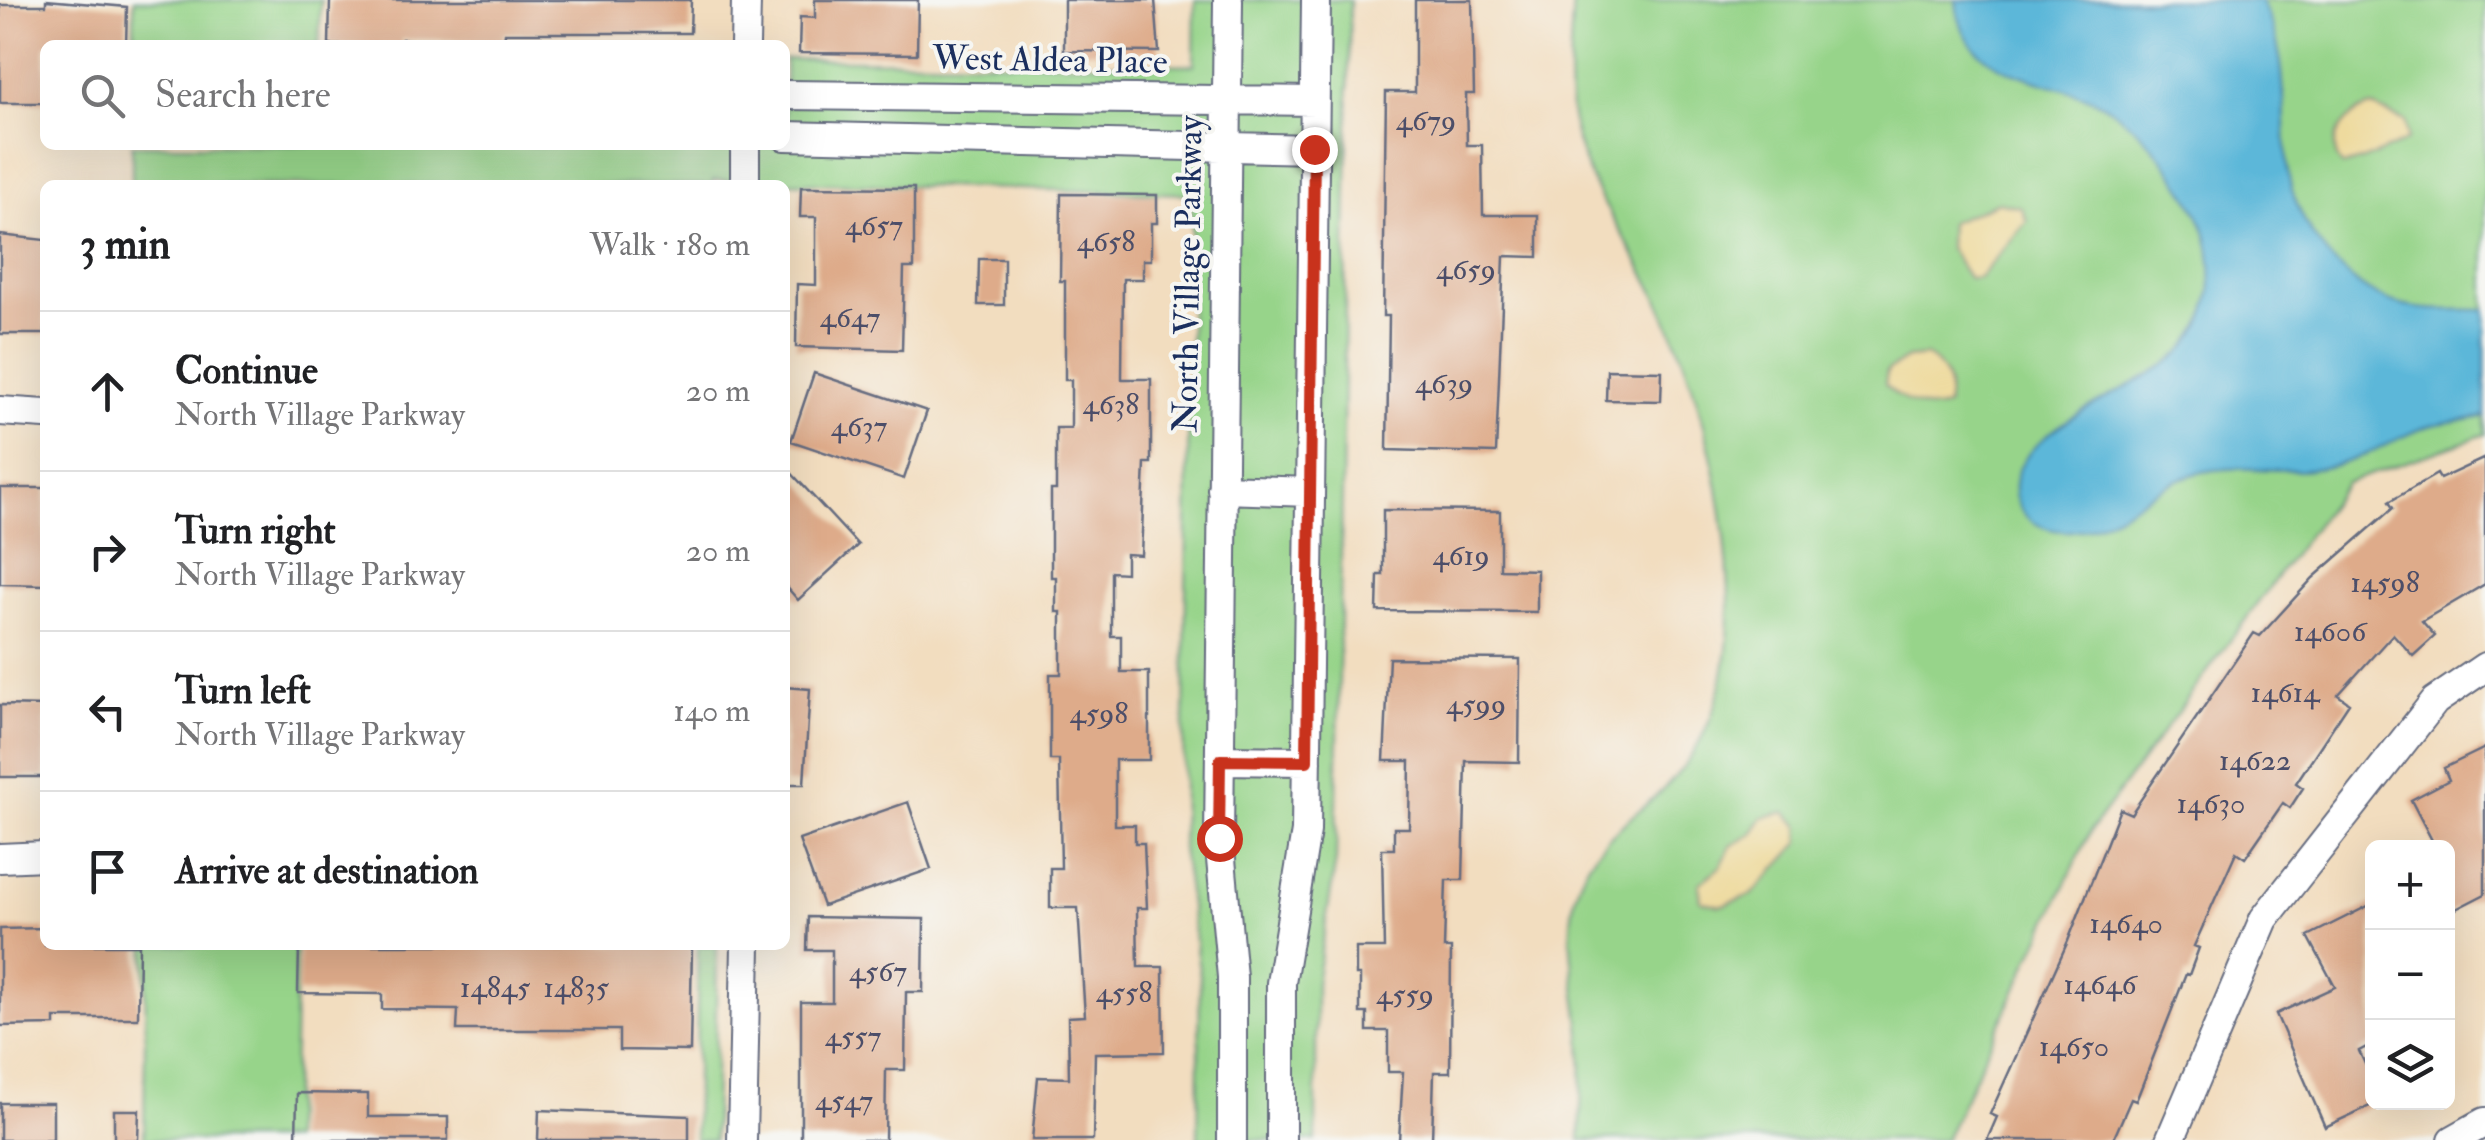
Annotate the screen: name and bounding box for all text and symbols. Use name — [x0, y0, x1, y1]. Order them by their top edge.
street label: West Aldea Place — [931, 36, 1168, 84]
search box — [40, 40, 790, 150]
icon: search — [75, 68, 130, 123]
text: Search here — [155, 71, 331, 119]
house number: 4679 — [1396, 102, 1456, 139]
street label: North Village Parkway — [1163, 114, 1213, 433]
route end — [1292, 127, 1338, 173]
house number: 4657 — [845, 207, 903, 244]
text: 3 min — [80, 219, 170, 271]
house number: 4658 — [1077, 223, 1135, 260]
text: Walk · 180 m — [589, 225, 750, 265]
house number: 4659 — [1436, 251, 1496, 288]
house number: 4647 — [820, 299, 880, 336]
text: Continue — [175, 347, 318, 395]
icon: ahead — [80, 364, 135, 419]
house number: 4639 — [1415, 365, 1473, 402]
text: 20 m — [686, 371, 750, 411]
house number: 4638 — [1083, 386, 1139, 423]
text: North Village Parkway — [175, 395, 465, 435]
house number: 4637 — [831, 408, 888, 445]
text: Turn right — [175, 507, 336, 555]
icon: right — [80, 524, 135, 579]
text: 20 m — [686, 531, 750, 571]
house number: 4619 — [1432, 537, 1490, 574]
text: North Village Parkway — [175, 555, 465, 595]
house number: 14598 — [2350, 564, 2420, 601]
house number: 14606 — [2294, 613, 2368, 650]
text: Turn left — [175, 667, 311, 715]
house number: 14614 — [2251, 674, 2321, 711]
icon: left — [80, 684, 135, 739]
house number: 4599 — [1446, 686, 1506, 723]
text: 140 m — [673, 691, 750, 731]
house number: 4598 — [1070, 695, 1128, 732]
text: North Village Parkway — [175, 715, 465, 755]
house number: 14622 — [2219, 742, 2291, 779]
house number: 14630 — [2177, 785, 2245, 822]
route start — [1197, 816, 1243, 862]
map controls — [2365, 840, 2455, 1110]
button: + — [2365, 840, 2455, 930]
icon: arrive — [80, 844, 135, 899]
text: Arrive at destination — [175, 847, 479, 895]
house number: 14640 — [2089, 905, 2163, 942]
button: − — [2365, 930, 2455, 1020]
house number: 4567 — [849, 953, 907, 990]
house number: 14646 — [2063, 966, 2139, 1003]
house number: 14845 — [460, 969, 531, 1006]
house number: 14835 — [543, 969, 610, 1006]
house number: 4558 — [1096, 974, 1152, 1011]
house number: 4559 — [1376, 976, 1434, 1013]
house number: 4557 — [825, 1018, 881, 1055]
button: layers — [2365, 1020, 2455, 1110]
house number: 14650 — [2039, 1028, 2109, 1065]
house number: 4547 — [815, 1082, 873, 1119]

